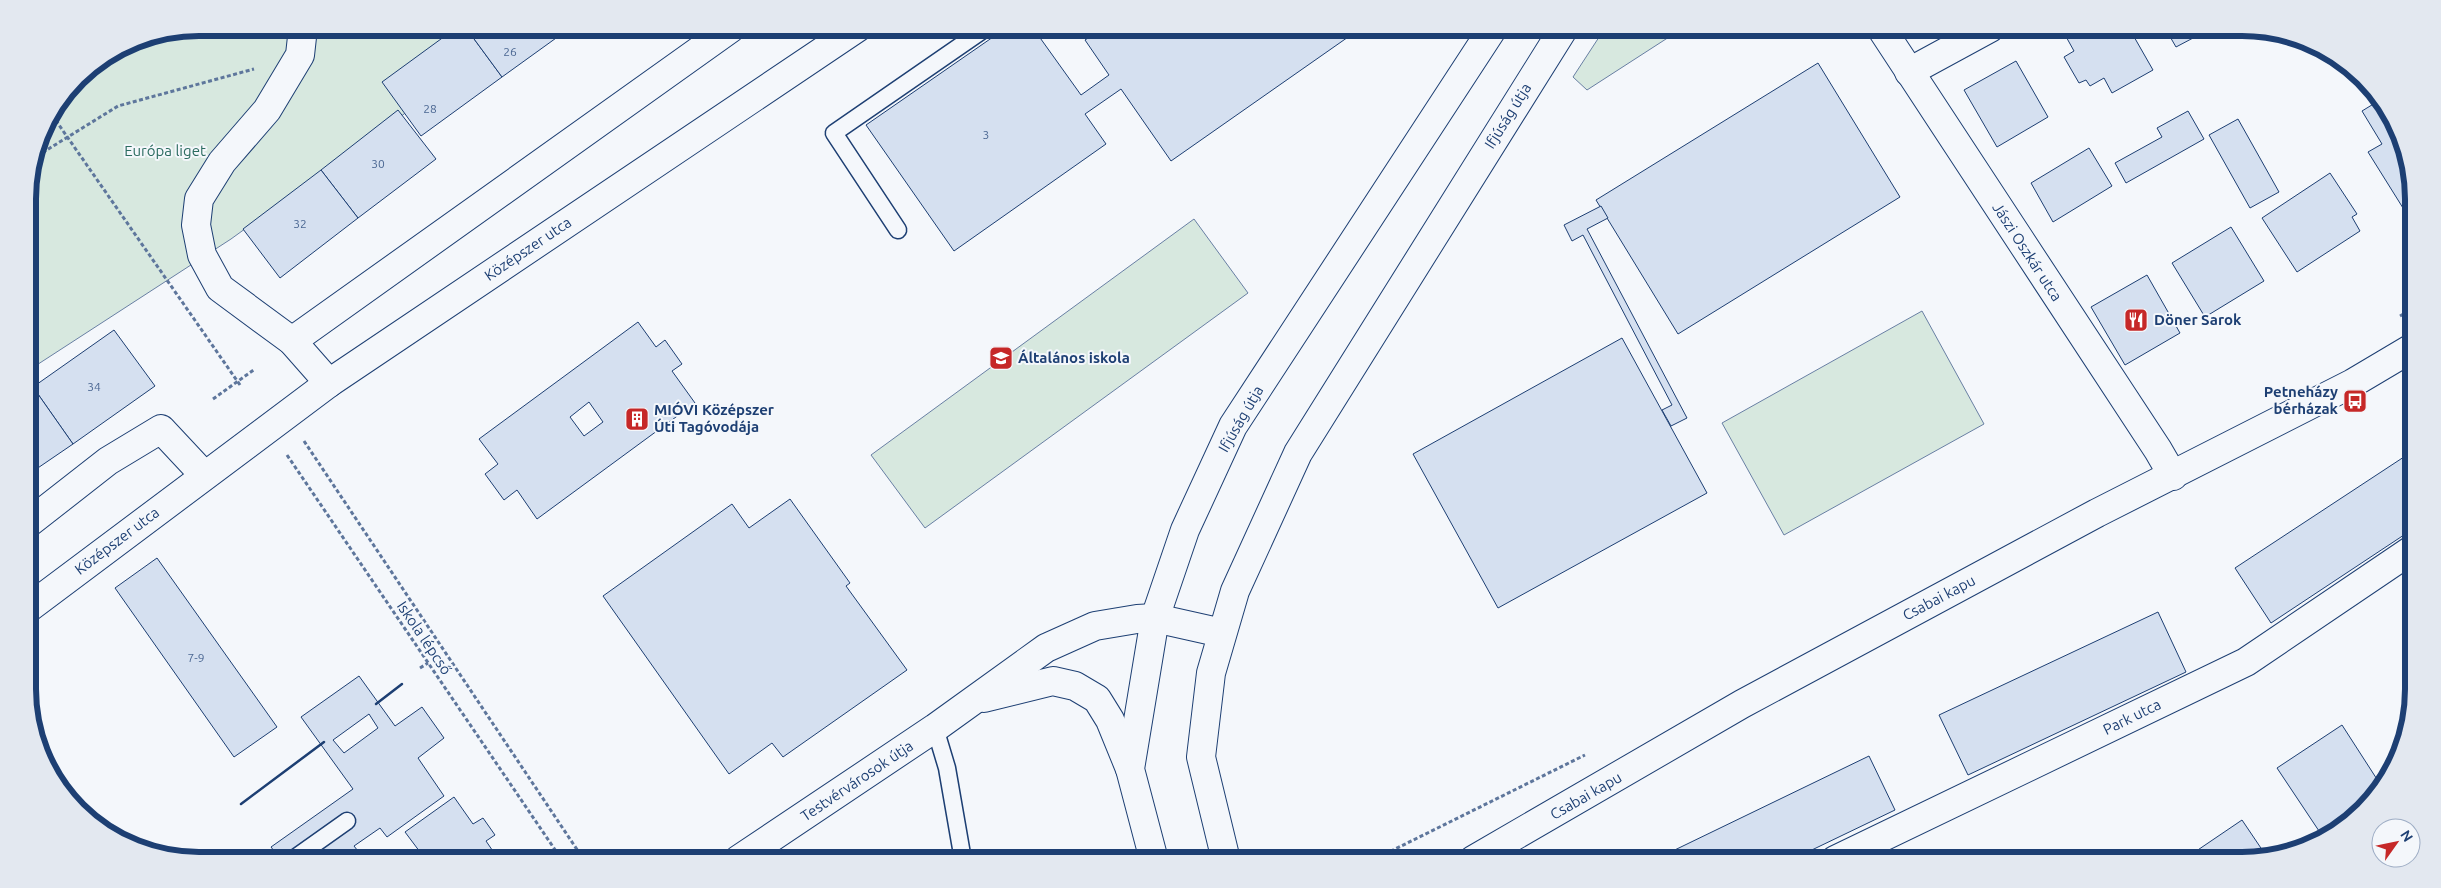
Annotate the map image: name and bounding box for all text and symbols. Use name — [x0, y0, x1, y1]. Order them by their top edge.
house number: 26 — [503, 45, 517, 58]
street label: Ifjúság útja — [1481, 80, 1534, 152]
house number: 28 — [423, 102, 437, 115]
house number: 3 — [983, 128, 989, 141]
park label: Európa liget — [124, 142, 206, 159]
house number: 30 — [371, 157, 385, 170]
street label: Jászi Oszkár utca — [1989, 199, 2066, 304]
street label: Középszer utca — [481, 213, 574, 284]
house number: 32 — [293, 217, 307, 230]
restaurant icon: Döner Sarok — [2123, 307, 2149, 333]
place label: Döner Sarok — [2154, 311, 2242, 328]
school or university icon: Általános iskola — [988, 345, 1014, 371]
place label: Általános iskola — [1018, 349, 1130, 366]
house number: 34 — [87, 380, 101, 393]
street label: Ifjúság útja — [1215, 383, 1266, 455]
place label: Petneházy bérházak — [2264, 383, 2339, 417]
bus stop icon: Petneházy bérházak — [2342, 388, 2368, 414]
place label: MIÓVI Középszer Úti Tagóvodája — [654, 401, 775, 435]
building icon: MIÓVI Középszer Úti Tagóvodája — [624, 406, 650, 432]
street label: Középszer utca — [71, 503, 162, 578]
street label: Csabai kapu — [1900, 571, 1978, 624]
street label: Iskola lépcső — [394, 598, 455, 678]
house number: 7-9 — [187, 651, 205, 664]
street label: Park utca — [2100, 695, 2164, 738]
street label: Testvérvárosok útja — [797, 737, 916, 824]
street label: Csabai kapu — [1547, 768, 1624, 823]
north arrow — [2371, 818, 2421, 868]
text: N — [2397, 827, 2416, 845]

